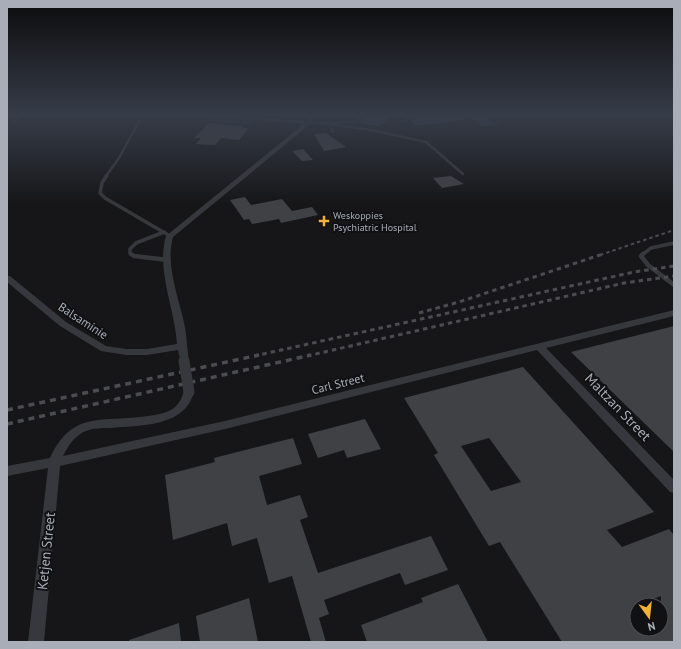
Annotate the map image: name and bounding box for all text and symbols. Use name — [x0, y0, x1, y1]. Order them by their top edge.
place label: Weskoppies Psychiatric Hospital — [333, 209, 417, 234]
marker: Weskoppies Psychiatric Hospital — [318, 215, 330, 227]
street label: Balsaminie — [56, 299, 111, 342]
street label: Maltzan Street — [581, 369, 655, 445]
street label: Carl Street — [310, 370, 366, 397]
street label: Ketjen Street — [33, 511, 59, 591]
north arrow — [629, 597, 669, 637]
text: N — [646, 619, 657, 634]

